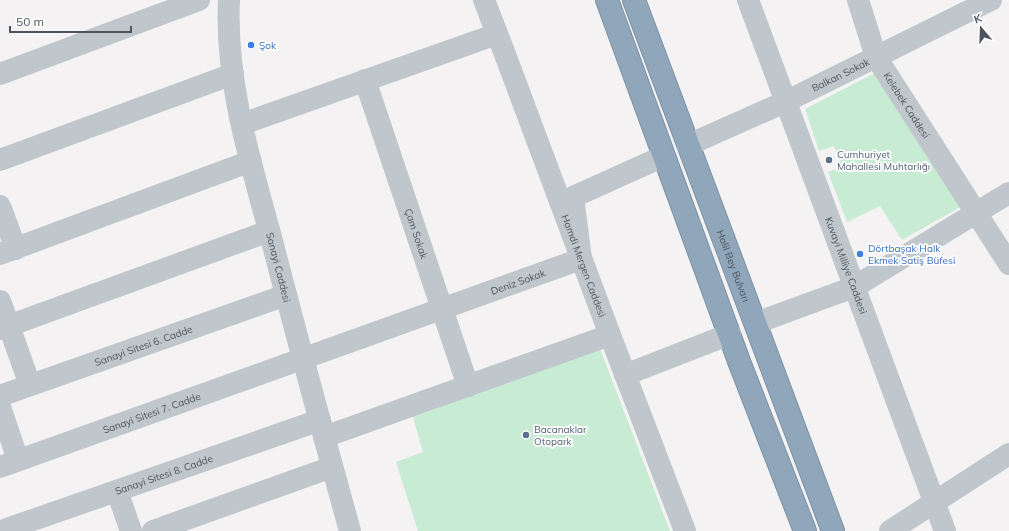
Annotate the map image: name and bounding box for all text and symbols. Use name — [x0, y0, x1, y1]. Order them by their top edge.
scale bar — [10, 8, 131, 34]
north arrow — [961, 8, 1001, 48]
text: K — [972, 11, 984, 26]
text: 50 m — [16, 14, 44, 29]
place label: Şok — [259, 39, 277, 52]
marker: Şok — [246, 40, 256, 50]
street label: Balkan Sokak — [809, 54, 872, 94]
street label: Kelebek Caddesi — [881, 70, 933, 141]
place label: Cumhuriyet Mahallesi Muhtarlığı — [837, 148, 930, 173]
marker: Cumhuriyet Mahallesi Muhtarlığı — [824, 155, 834, 165]
street label: Çam Sokak — [402, 207, 431, 261]
street label: Hamdi Mergen Caddesi — [559, 213, 609, 319]
street label: Kuvayi Milliye Caddesi — [823, 215, 870, 316]
street label: Halil Bey Bulvarı — [714, 228, 753, 304]
street label: Sanayi Caddesi — [263, 231, 294, 304]
place label: Dörtbaşak Halk Ekmek Satiş Büfesi — [868, 242, 955, 267]
marker: Dörtbaşak Halk Ekmek Satiş Büfesi — [855, 249, 865, 259]
street label: Deniz Sokak — [489, 266, 548, 297]
street label: Sanayi Sitesi 6. Cadde — [93, 322, 194, 369]
street label: Sanayi Sitesi 7. Cadde — [101, 389, 202, 436]
place label: Bacanaklar Otopark — [534, 423, 587, 448]
marker: Bacanaklar Otopark — [521, 430, 531, 440]
street label: Sanayi Sitesi 8. Cadde — [113, 451, 215, 497]

